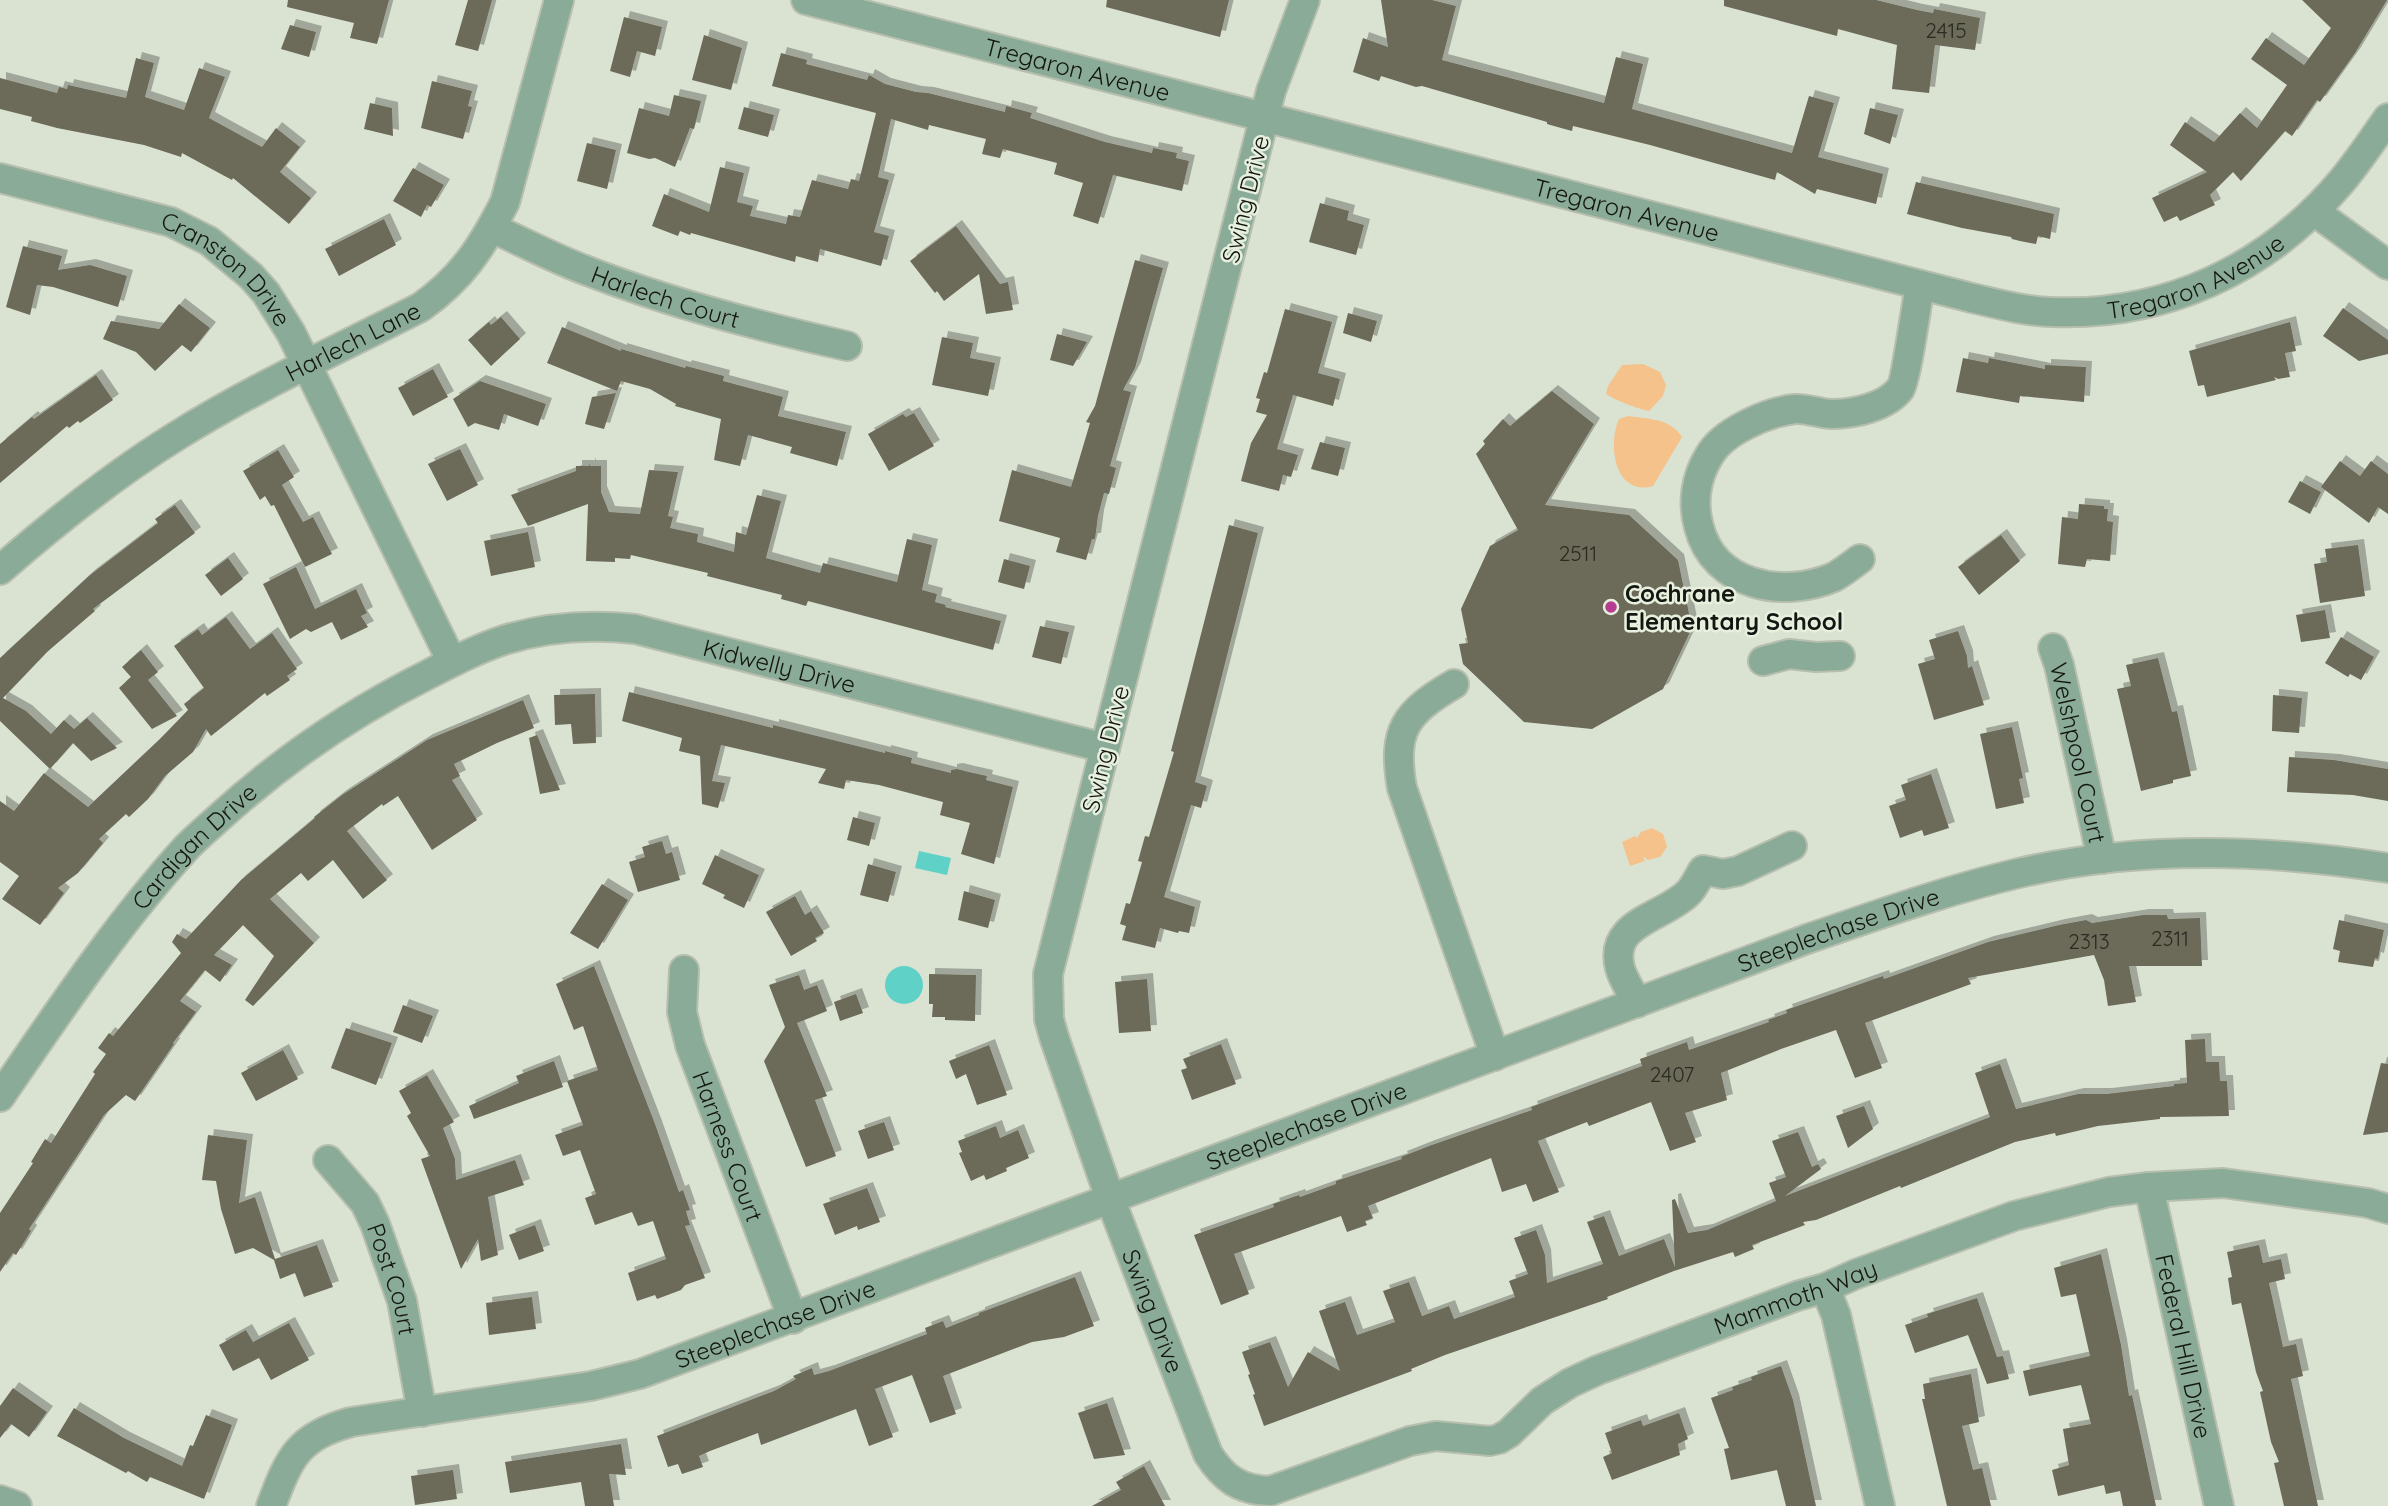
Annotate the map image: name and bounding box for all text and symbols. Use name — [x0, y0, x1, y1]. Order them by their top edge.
house number: 2415 — [1925, 17, 1967, 43]
street label: Tregaron Avenue — [981, 31, 1173, 107]
street label: Swing Drive — [1215, 132, 1275, 266]
street label: Tregaron Avenue — [1531, 172, 1723, 248]
street label: Cranston Drive — [158, 205, 298, 332]
street label: Tregaron Avenue — [2105, 227, 2290, 325]
street label: Harlech Court — [587, 259, 743, 334]
street label: Harlech Lane — [280, 295, 425, 388]
house number: 2511 — [1559, 540, 1597, 566]
place label: Cochrane Elementary School — [1625, 578, 1843, 636]
marker: Cochrane Elementary School — [1603, 599, 1619, 615]
street label: Kidwelly Drive — [700, 632, 859, 699]
street label: Welshpool Court — [2044, 660, 2113, 846]
street label: Swing Drive — [1075, 682, 1135, 816]
street label: Cardigan Drive — [125, 777, 263, 916]
street label: Steeplechase Drive — [1733, 881, 1943, 979]
house number: 2311 — [2151, 925, 2189, 951]
house number: 2313 — [2068, 928, 2110, 954]
house number: 2407 — [1650, 1061, 1694, 1087]
street label: Harness Court — [686, 1066, 770, 1226]
street label: Steeplechase Drive — [1202, 1075, 1411, 1177]
street label: Post Court — [361, 1219, 423, 1337]
street label: Swing Drive — [1116, 1245, 1190, 1377]
street label: Federal Hill Drive — [2149, 1251, 2219, 1441]
street label: Mammoth Way — [1709, 1253, 1881, 1341]
street label: Steeplechase Drive — [671, 1273, 880, 1375]

